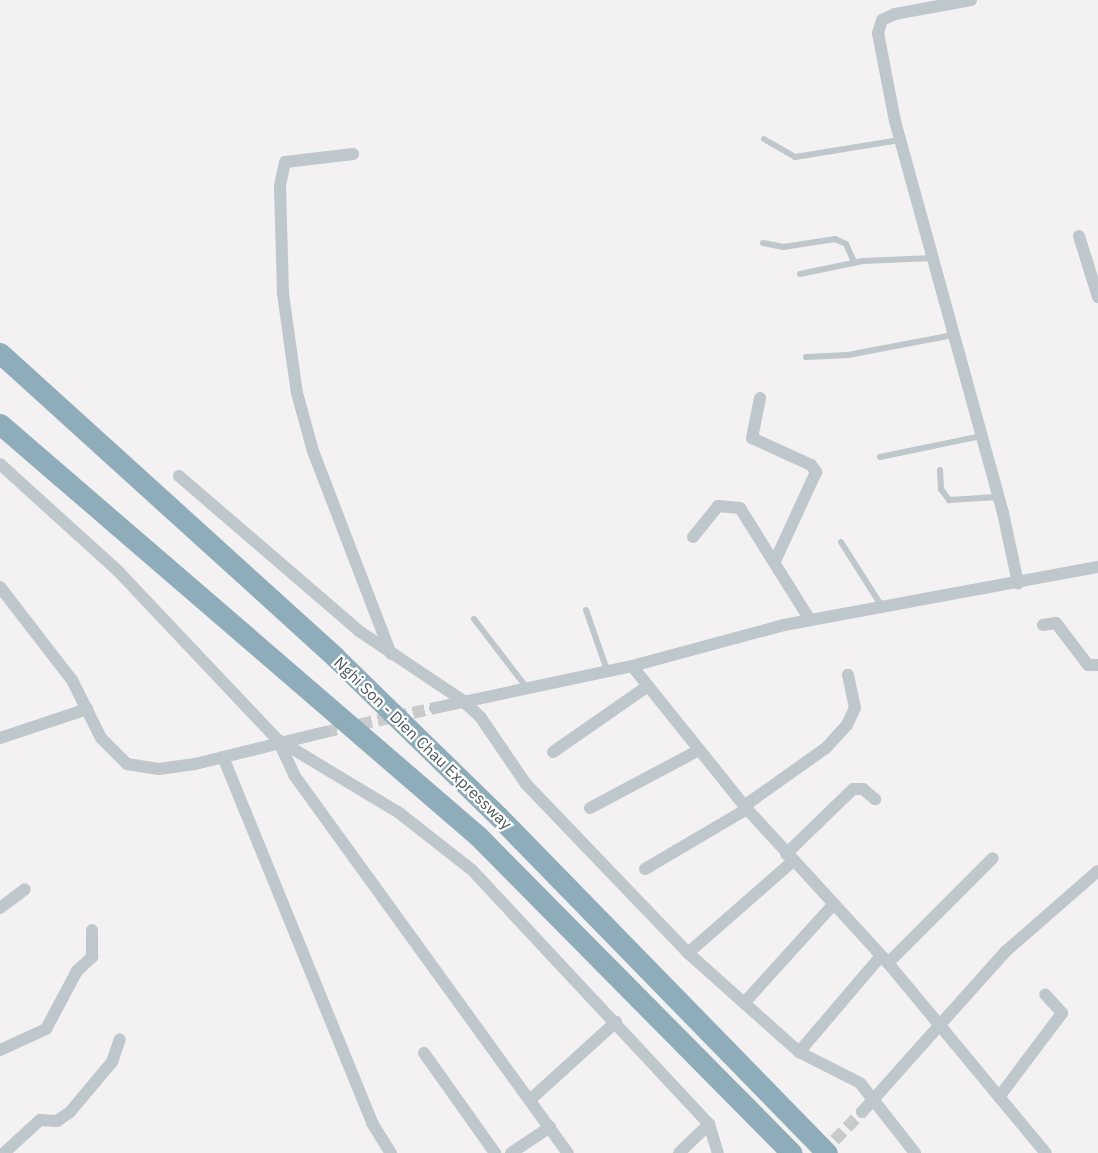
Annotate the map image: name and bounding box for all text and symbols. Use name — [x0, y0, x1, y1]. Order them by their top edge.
street label: Nghi Son - Dien Chau Expressway — [330, 653, 516, 833]

